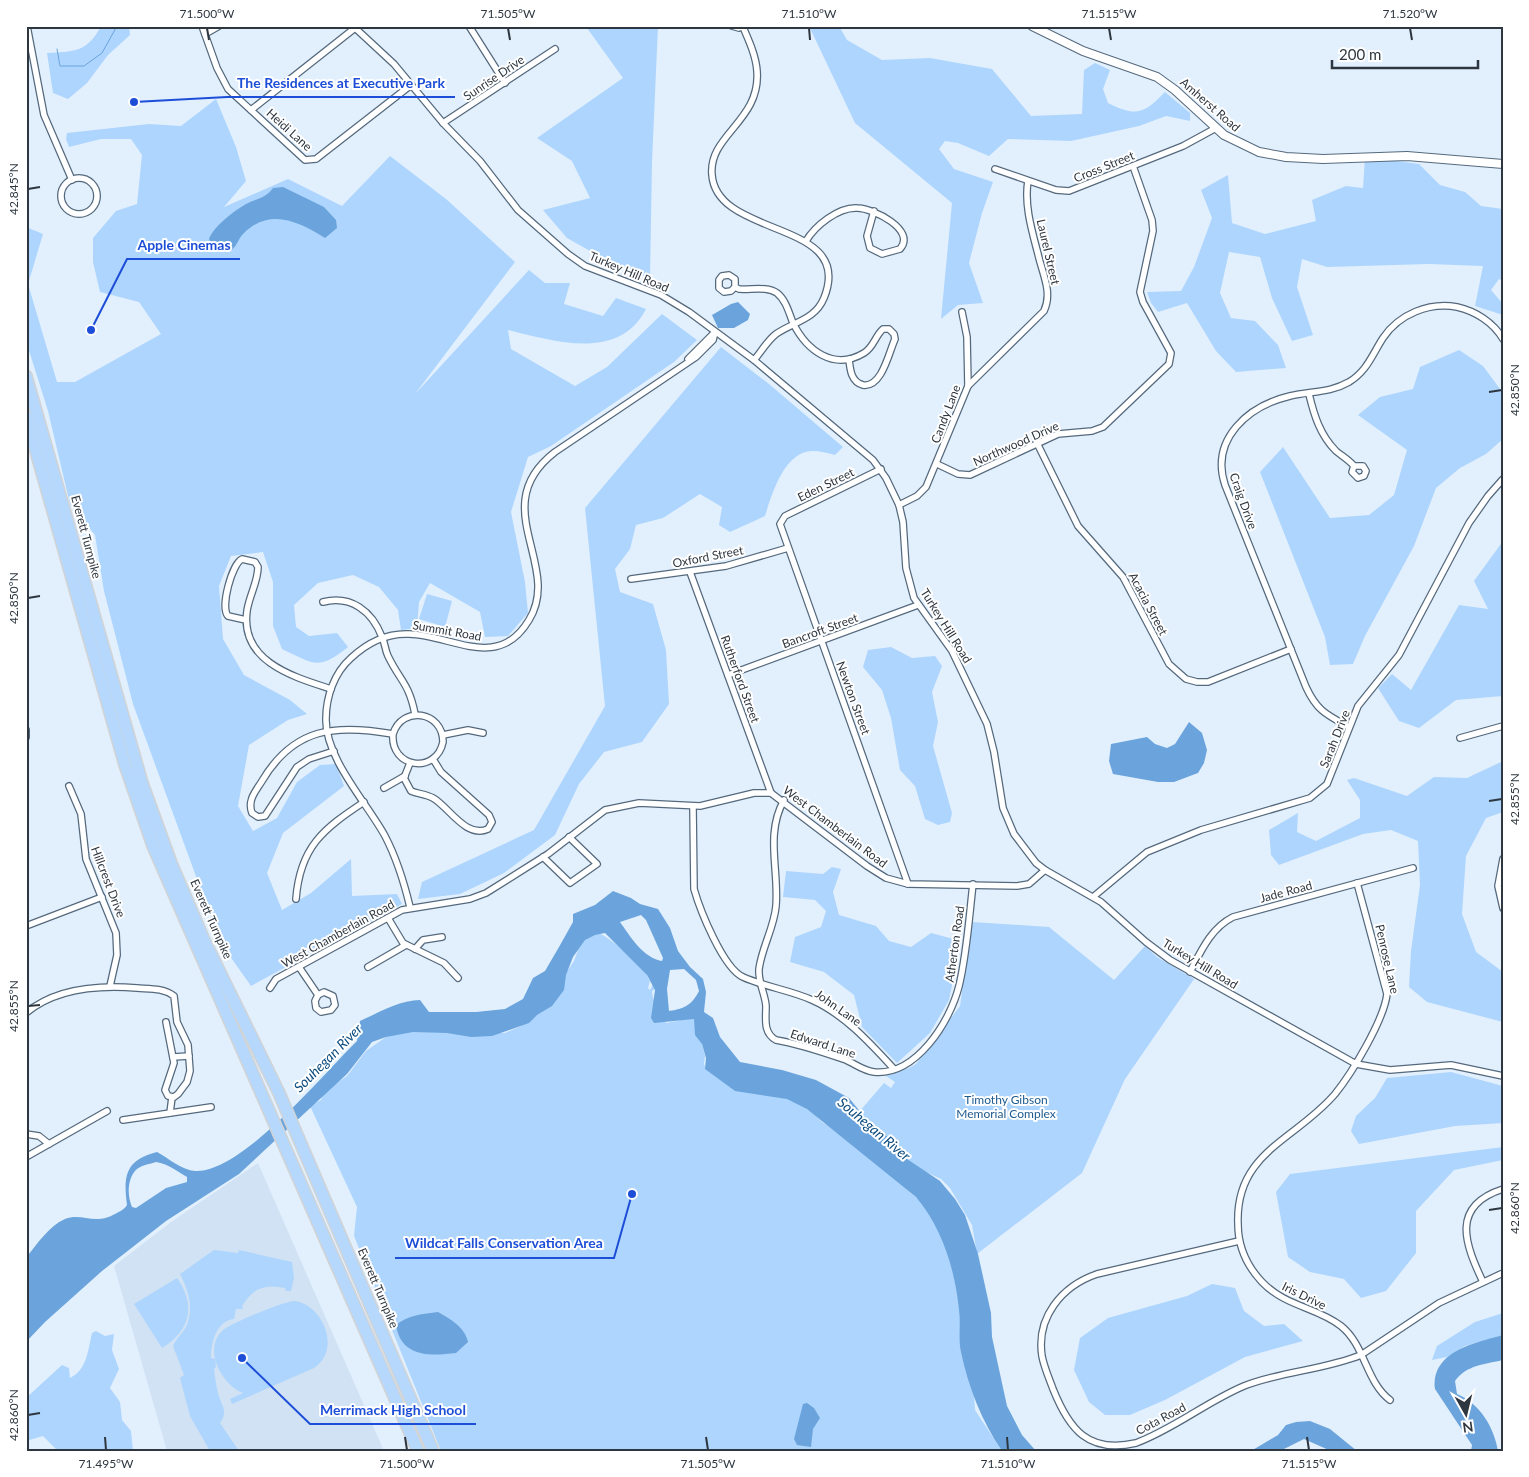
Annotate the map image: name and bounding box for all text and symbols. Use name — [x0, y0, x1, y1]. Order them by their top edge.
text: 71.500°W — [179, 6, 235, 21]
text: 71.505°W — [480, 6, 536, 21]
text: 71.510°W — [781, 6, 837, 21]
text: 71.515°W — [1081, 6, 1137, 21]
text: 71.520°W — [1382, 6, 1438, 21]
scale bar — [1332, 38, 1478, 70]
text: 200 m — [1339, 45, 1381, 63]
street label: Sunrise Drive — [460, 52, 527, 103]
callout: The Residences at Executive Park — [227, 68, 455, 97]
text: The Residences at Executive Park — [237, 74, 445, 91]
street label: Amherst Road — [1177, 75, 1243, 135]
street label: Heidi Lane — [263, 105, 315, 154]
street label: Cross Street — [1071, 147, 1137, 185]
text: 42.845°N — [6, 163, 21, 215]
street label: Laurel Street — [1034, 218, 1063, 287]
callout: Apple Cinemas — [127, 230, 240, 259]
text: Apple Cinemas — [136, 236, 231, 253]
street label: Turkey Hill Road — [587, 248, 671, 295]
text: 42.850°N — [1507, 364, 1522, 416]
street label: Candy Lane — [928, 382, 964, 445]
street label: Northwood Drive — [971, 418, 1061, 469]
street label: Eden Street — [795, 464, 857, 505]
street label: Craig Drive — [1226, 471, 1261, 531]
street label: Everett Turnpike — [68, 494, 105, 580]
street label: Oxford Street — [671, 542, 745, 571]
street label: Acacia Street — [1126, 570, 1172, 638]
text: 42.850°N — [6, 572, 21, 624]
street label: Turkey Hill Road — [918, 586, 975, 666]
street label: Bancroft Street — [780, 610, 861, 651]
street label: Summit Road — [411, 617, 483, 644]
street label: Rutherford Street — [718, 633, 763, 725]
street label: Newton Street — [833, 659, 874, 737]
street label: Sarah Drive — [1316, 708, 1353, 770]
text: 42.855°N — [1507, 773, 1522, 825]
street label: West Chamberlain Road — [780, 782, 890, 871]
street label: Hillcrest Drive — [88, 844, 129, 920]
street label: Everett Turnpike — [187, 877, 236, 961]
street label: Jade Road — [1258, 877, 1314, 906]
street label: West Chamberlain Road — [279, 896, 397, 971]
street label: Atherton Road — [942, 905, 967, 983]
street label: Penrose Lane — [1372, 923, 1403, 995]
street label: Turkey Hill Road — [1160, 935, 1241, 992]
text: 42.855°N — [6, 980, 21, 1032]
street label: John Lane — [812, 986, 864, 1029]
water label: Souhegan River — [290, 1020, 365, 1095]
street label: Edward Lane — [789, 1026, 858, 1061]
park label: Timothy Gibson Memorial Complex — [956, 1092, 1056, 1121]
water label: Souhegan River — [835, 1093, 914, 1164]
text: 42.860°N — [1507, 1182, 1522, 1234]
callout: Wildcat Falls Conservation Area — [395, 1229, 614, 1258]
text: Wildcat Falls Conservation Area — [405, 1234, 603, 1251]
street label: Everett Turnpike — [355, 1245, 402, 1330]
street label: Iris Drive — [1280, 1278, 1329, 1313]
text: 42.860°N — [6, 1389, 21, 1441]
north arrow — [1442, 1390, 1492, 1440]
callout: Merrimack High School — [310, 1395, 476, 1424]
street label: Cota Road — [1133, 1399, 1188, 1438]
text: Merrimack High School — [320, 1401, 466, 1418]
text: N — [1461, 1418, 1474, 1437]
text: 71.495°W — [78, 1456, 134, 1471]
text: 71.500°W — [379, 1456, 435, 1471]
text: 71.505°W — [680, 1456, 736, 1471]
text: 71.510°W — [980, 1456, 1036, 1471]
text: 71.515°W — [1281, 1456, 1337, 1471]

